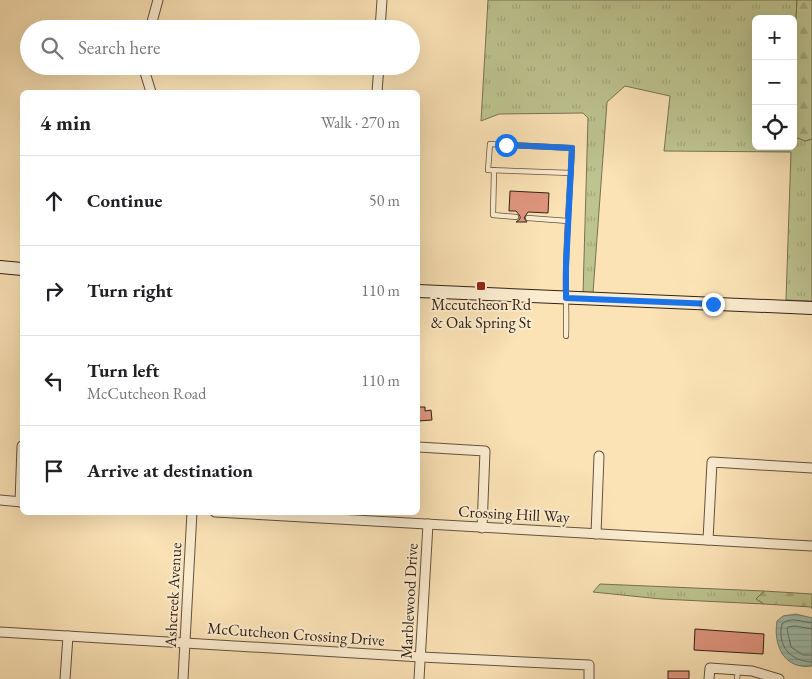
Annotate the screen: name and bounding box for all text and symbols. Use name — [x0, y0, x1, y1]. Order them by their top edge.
map controls — [752, 15, 797, 150]
button: + — [752, 15, 797, 60]
search box — [20, 20, 420, 75]
icon: search — [38, 34, 66, 62]
text: Search here — [78, 35, 160, 60]
button: − — [752, 60, 797, 105]
button: locate — [752, 105, 797, 150]
text: 4 min — [40, 109, 91, 136]
text: Walk · 270 m — [321, 112, 400, 133]
route start — [495, 134, 518, 157]
icon: ahead — [40, 187, 68, 215]
text: Continue — [87, 188, 162, 213]
text: 50 m — [369, 190, 400, 211]
icon: right — [40, 277, 68, 305]
text: Turn right — [87, 278, 173, 303]
text: 110 m — [361, 280, 400, 301]
marker: Mccutcheon Rd & Oak Spring St — [475, 280, 487, 292]
route end — [702, 293, 725, 316]
place label: Mccutcheon Rd & Oak Spring St — [431, 294, 532, 333]
text: Turn left — [87, 358, 159, 383]
icon: left — [40, 367, 68, 395]
text: 110 m — [361, 370, 400, 391]
text: McCutcheon Road — [87, 383, 206, 404]
icon: arrive — [40, 457, 68, 485]
text: Arrive at destination — [87, 458, 253, 483]
street label: Crossing Hill Way — [458, 501, 571, 527]
street label: Ashcreek Avenue — [160, 542, 186, 649]
street label: Marblewood Drive — [395, 543, 423, 659]
street label: McCutcheon Crossing Drive — [207, 617, 385, 651]

